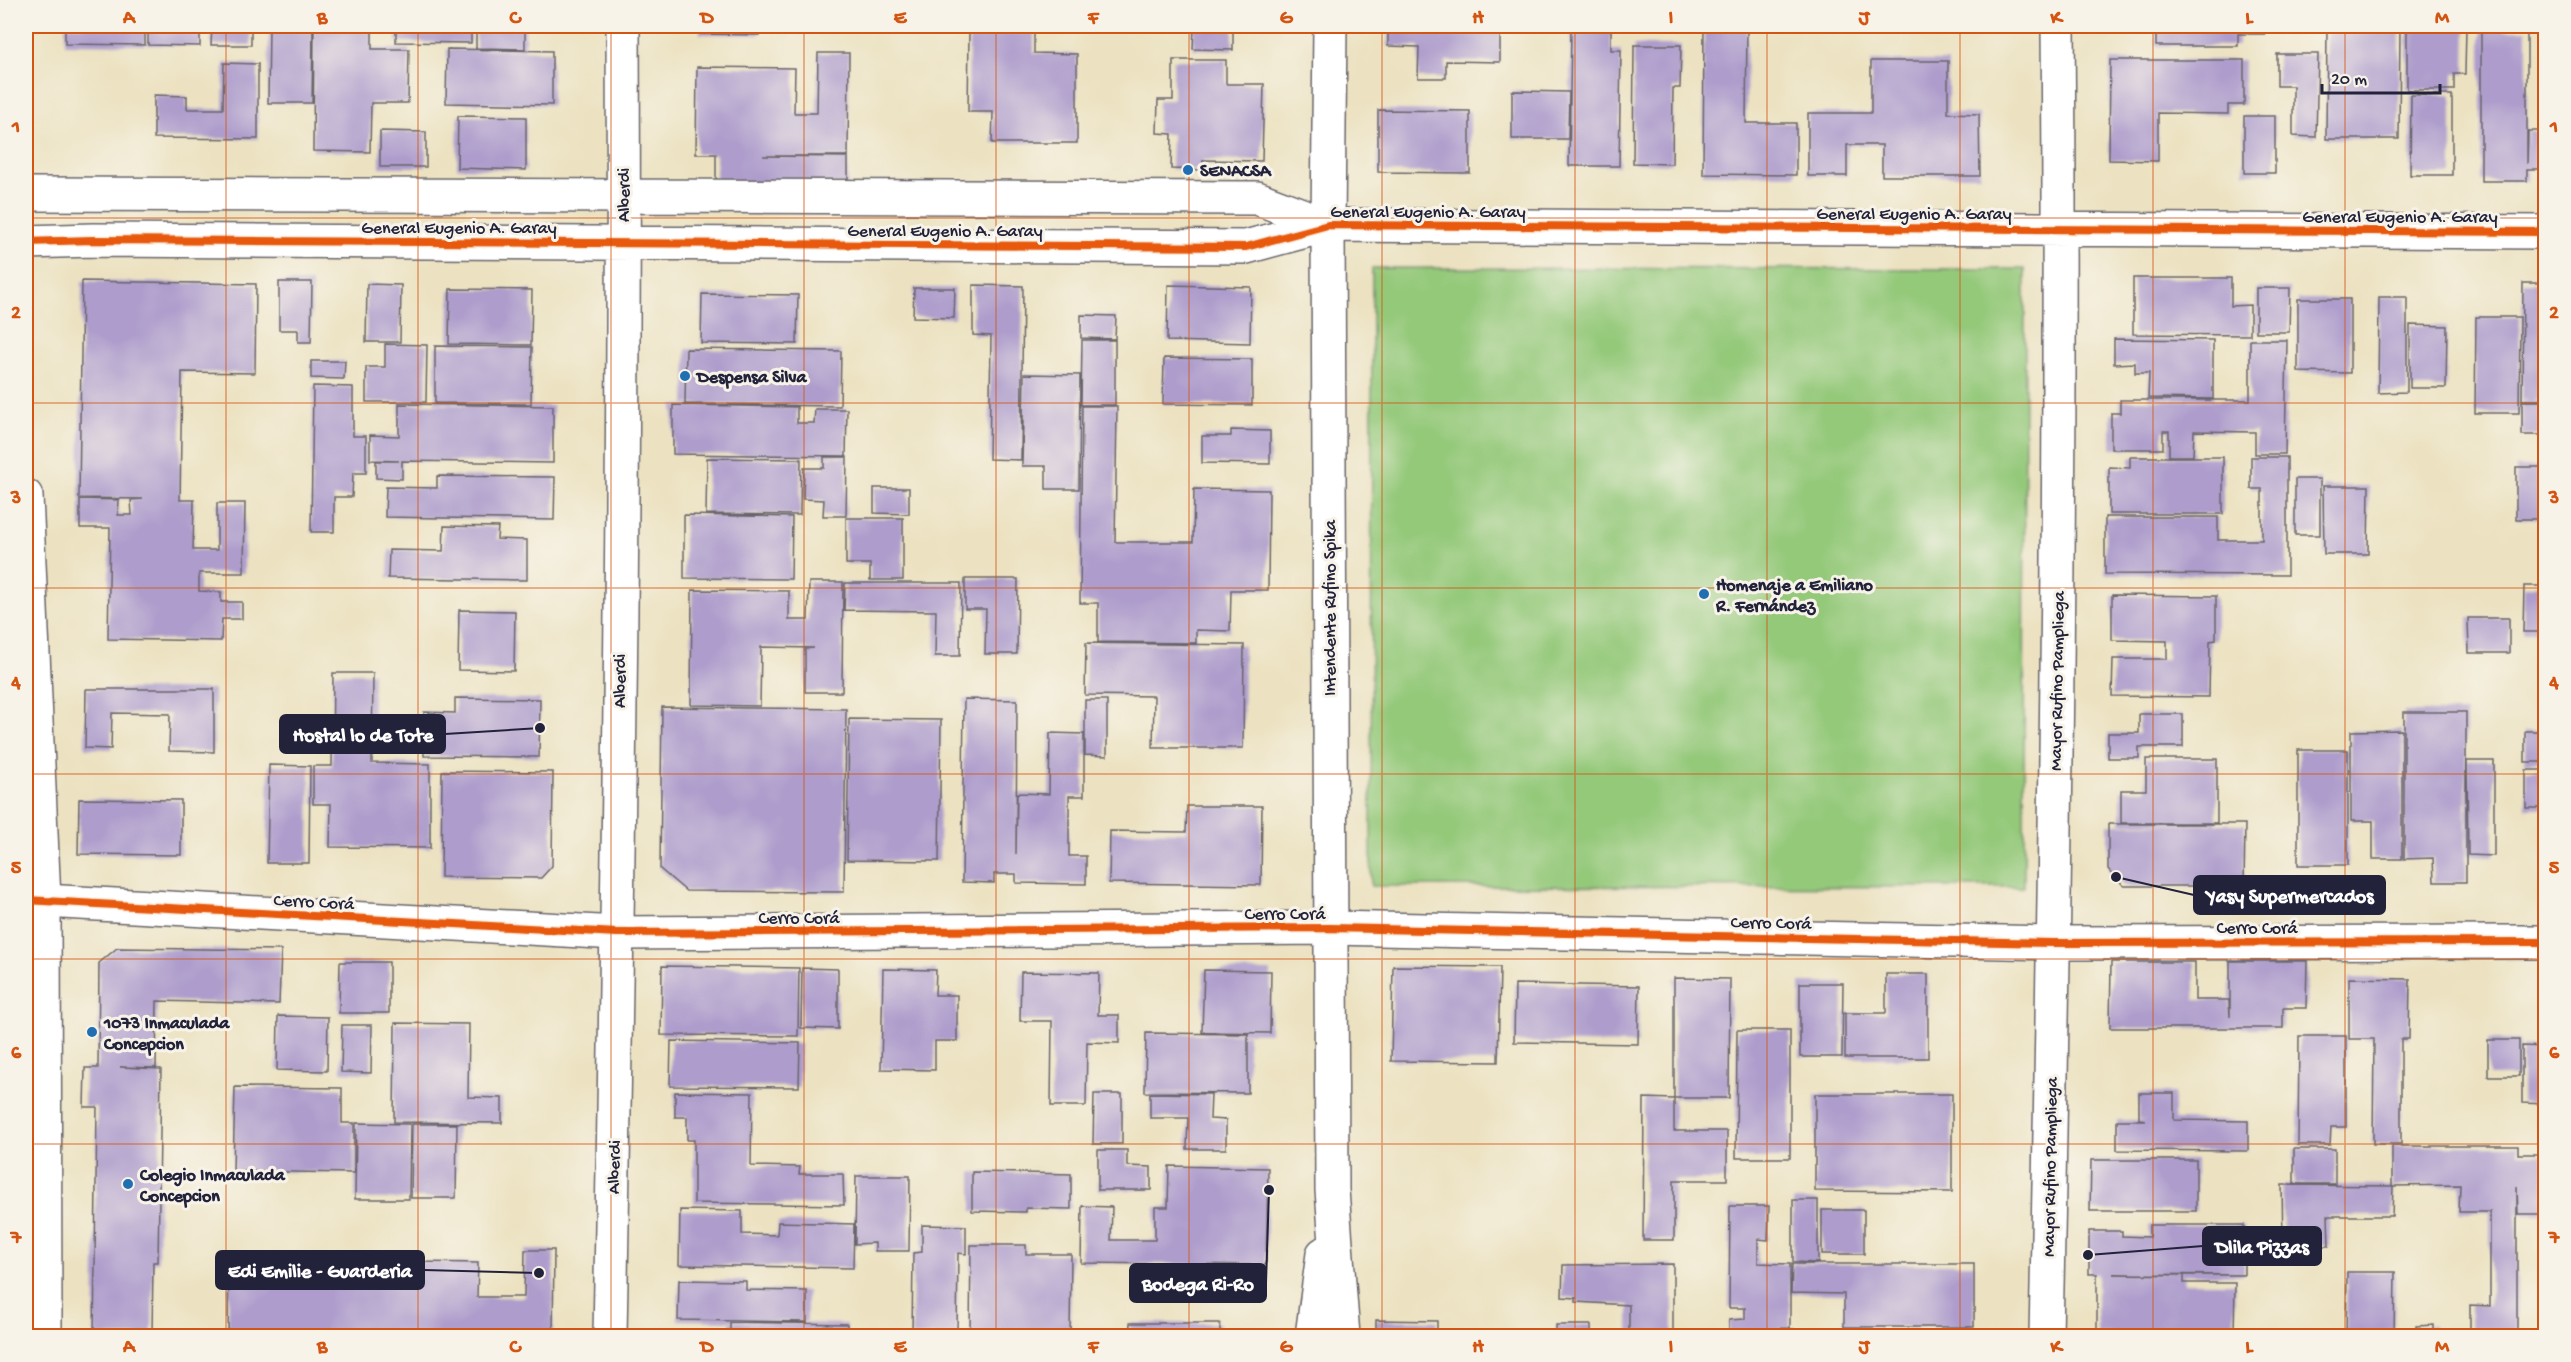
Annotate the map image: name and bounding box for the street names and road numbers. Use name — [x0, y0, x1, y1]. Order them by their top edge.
street label: Alberdi — [615, 168, 636, 222]
street label: General Eugenio A. Garay — [1330, 203, 1526, 224]
street label: General Eugenio A. Garay — [1816, 205, 2012, 226]
street label: General Eugenio A. Garay — [2302, 208, 2498, 229]
street label: General Eugenio A. Garay — [361, 219, 557, 240]
street label: General Eugenio A. Garay — [847, 222, 1043, 243]
street label: Intendente Rufino Spika — [1321, 519, 1342, 696]
street label: Mayor Rufino Pampliega — [2046, 590, 2071, 771]
street label: Alberdi — [611, 654, 632, 708]
street label: Cerro Corá — [273, 891, 356, 916]
street label: Cerro Corá — [1245, 905, 1326, 926]
street label: Cerro Corá — [759, 909, 840, 930]
street label: Cerro Corá — [1730, 913, 1813, 936]
street label: Cerro Corá — [2217, 919, 2298, 940]
street label: Mayor Rufino Pampliega — [2039, 1076, 2064, 1257]
street label: Alberdi — [605, 1140, 626, 1194]

